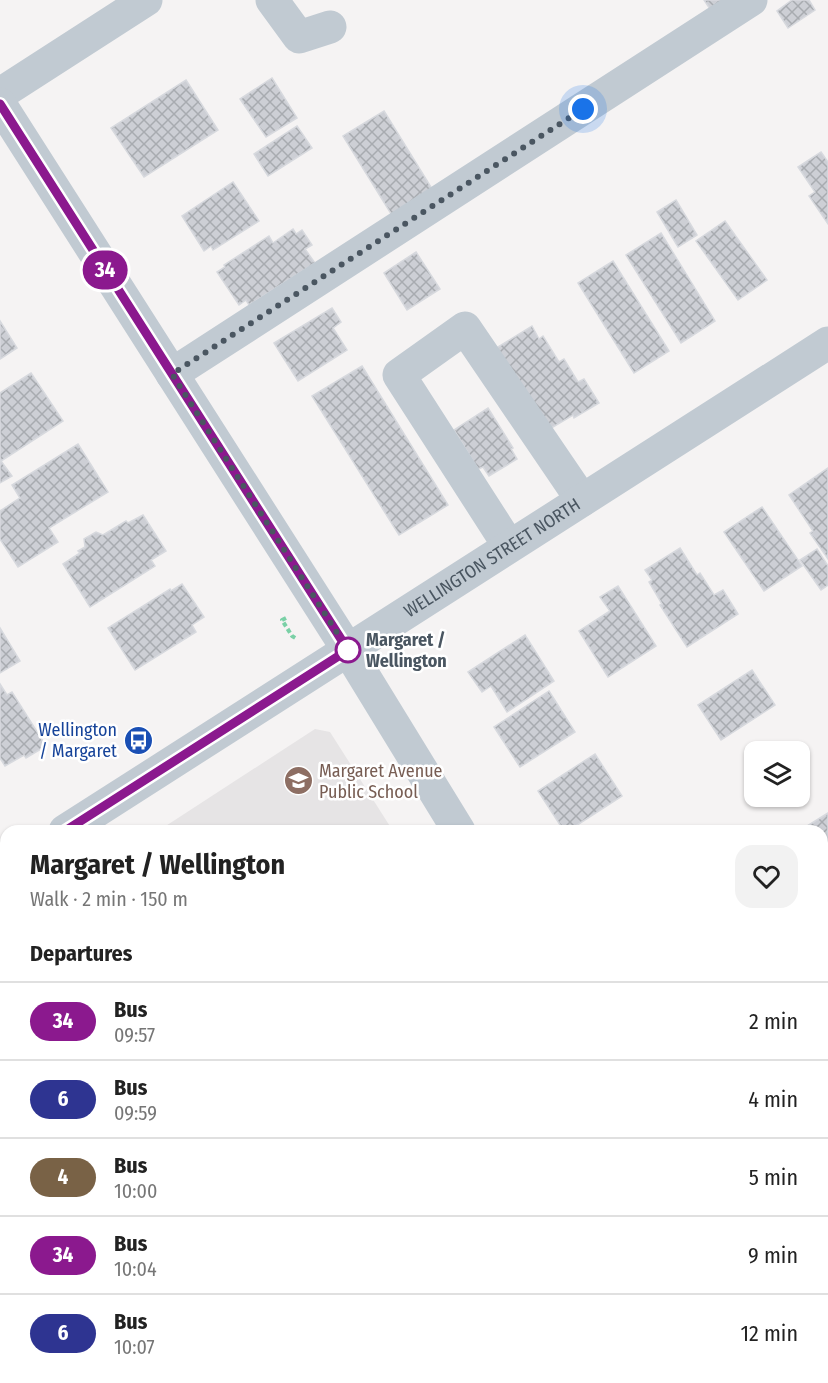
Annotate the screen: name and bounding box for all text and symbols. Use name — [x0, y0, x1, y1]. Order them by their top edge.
your location — [568, 94, 598, 124]
line badge: 34 — [78, 250, 132, 290]
text: 34 — [95, 257, 115, 283]
street label: WELLINGTON STREET NORTH — [400, 493, 584, 622]
place label: Margaret / Wellington — [366, 629, 447, 672]
marker: Margaret / Wellington — [335, 637, 361, 663]
place label: Wellington / Margaret — [38, 719, 117, 762]
bus stop icon: Wellington / Margaret — [122, 724, 154, 756]
map controls — [744, 741, 810, 807]
button: layers — [744, 741, 810, 807]
place label: Margaret Avenue Public School — [319, 760, 443, 803]
school or university icon: Margaret Avenue Public School — [282, 765, 314, 797]
button: heart — [735, 845, 798, 908]
text: Margaret / Wellington — [30, 848, 285, 881]
text: Walk · 2 min · 150 m — [30, 887, 188, 911]
text: Departures — [30, 940, 132, 967]
text: Bus — [114, 996, 147, 1023]
text: 34 — [53, 1008, 73, 1034]
text: 2 min — [749, 1008, 798, 1035]
text: 09:57 — [114, 1023, 155, 1047]
text: Bus — [114, 1074, 147, 1101]
text: 6 — [58, 1086, 68, 1112]
text: 4 min — [748, 1086, 798, 1113]
text: 09:59 — [114, 1101, 157, 1125]
text: Bus — [114, 1152, 147, 1179]
text: 4 — [58, 1164, 68, 1190]
text: 5 min — [749, 1164, 798, 1191]
text: 10:00 — [114, 1179, 157, 1203]
text: Bus — [114, 1230, 147, 1257]
text: 34 — [53, 1242, 73, 1268]
text: 9 min — [748, 1242, 798, 1269]
text: 10:04 — [114, 1257, 157, 1281]
text: Bus — [114, 1308, 147, 1335]
text: 6 — [58, 1320, 68, 1346]
text: 12 min — [740, 1320, 798, 1347]
text: 10:07 — [114, 1335, 155, 1359]

